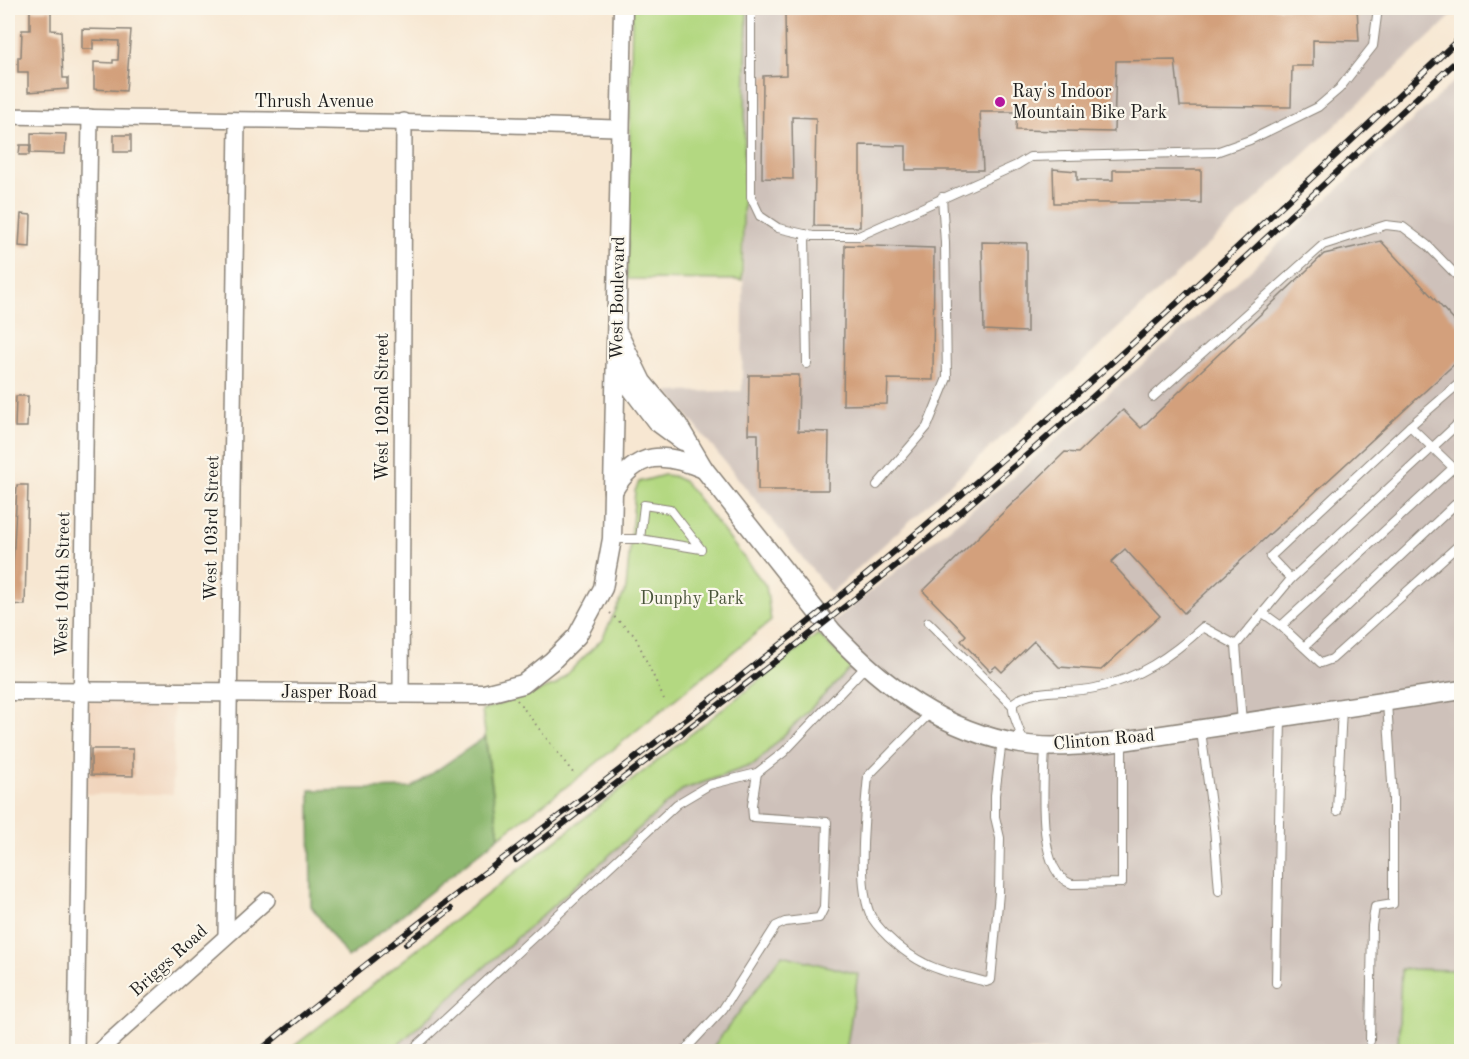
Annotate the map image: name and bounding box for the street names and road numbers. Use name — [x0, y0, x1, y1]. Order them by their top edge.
street label: Thrush Avenue — [254, 93, 374, 111]
street label: West Boulevard — [608, 236, 628, 360]
street label: West 102nd Street — [374, 333, 392, 481]
street label: West 103rd Street — [202, 455, 222, 601]
street label: West 104th Street — [53, 511, 73, 657]
street label: Jasper Road — [281, 684, 377, 702]
street label: Clinton Road — [1053, 727, 1155, 753]
street label: Briggs Road — [127, 922, 211, 1000]

